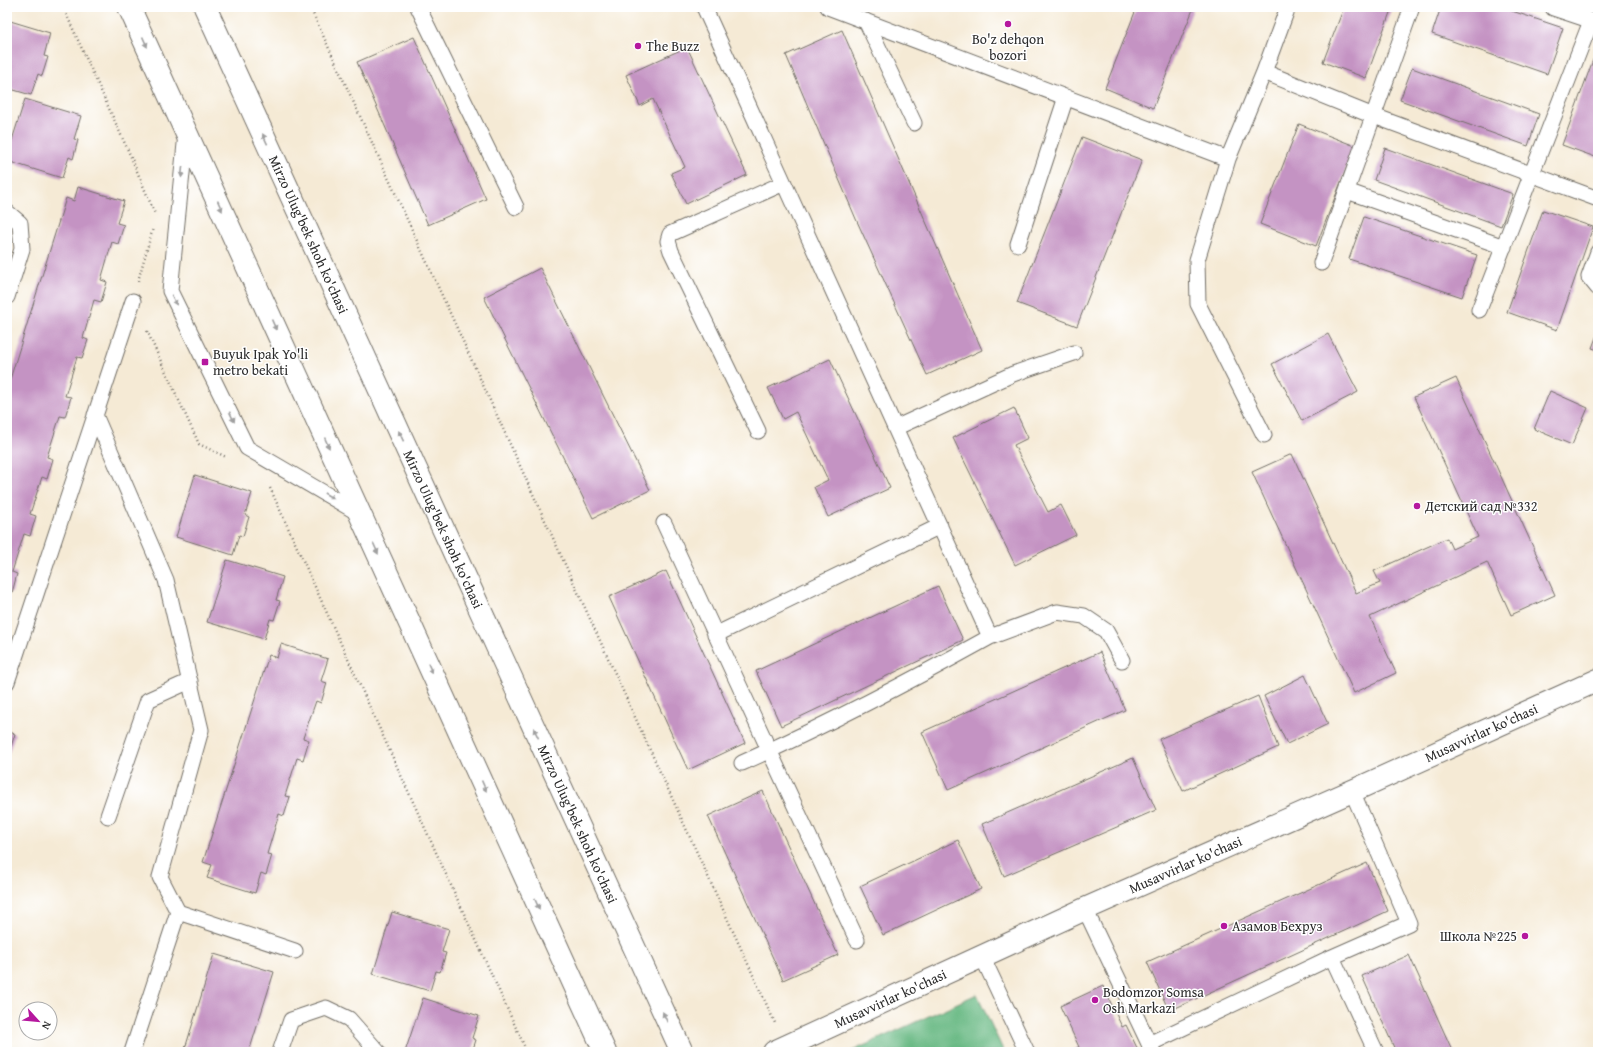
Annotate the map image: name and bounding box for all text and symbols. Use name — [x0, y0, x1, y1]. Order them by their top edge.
marker: Bo'z dehqon bozori — [1003, 19, 1013, 29]
place label: Bo'z dehqon bozori — [972, 29, 1044, 65]
place label: The Buzz — [646, 36, 699, 56]
one-way arrow — [142, 37, 148, 48]
marker: The Buzz — [633, 41, 643, 51]
one-way arrow — [262, 133, 268, 145]
street label: Mirzo Ulug'bek shoh ko'chasi — [264, 152, 354, 317]
one-way arrow — [179, 166, 185, 178]
one-way arrow — [217, 201, 223, 212]
one-way arrow — [171, 294, 177, 306]
one-way arrow — [271, 319, 277, 331]
place label: Buyuk Ipak Yo'li metro bekati — [213, 344, 308, 380]
marker: Buyuk Ipak Yo'li metro bekati — [200, 357, 210, 367]
one-way arrow — [229, 411, 235, 422]
one-way arrow — [398, 430, 404, 442]
one-way arrow — [324, 437, 331, 449]
street label: Mirzo Ulug'bek shoh ko'chasi — [399, 447, 488, 612]
one-way arrow — [323, 492, 335, 499]
place label: Детский сад №332 — [1424, 496, 1538, 516]
marker: Детский сад №332 — [1412, 501, 1422, 511]
one-way arrow — [373, 544, 379, 555]
one-way arrow — [427, 662, 433, 673]
street label: Musavvirlar ko'chasi — [1422, 699, 1541, 767]
one-way arrow — [533, 727, 539, 738]
street label: Mirzo Ulug'bek shoh ko'chasi — [533, 741, 623, 906]
one-way arrow — [480, 780, 487, 792]
street label: Musavvirlar ko'chasi — [1126, 831, 1245, 898]
one-way arrow — [534, 899, 540, 910]
place label: Азамов Бехруз — [1232, 916, 1323, 936]
marker: Азамов Бехруз — [1219, 921, 1229, 931]
place label: Школа №225 — [1440, 926, 1517, 946]
marker: Школа №225 — [1520, 931, 1530, 941]
street label: Musavvirlar ko'chasi — [831, 964, 950, 1033]
place label: Bodomzor Somsa Osh Markazi — [1103, 982, 1204, 1018]
marker: Bodomzor Somsa Osh Markazi — [1090, 995, 1100, 1005]
north arrow — [18, 1001, 58, 1041]
one-way arrow — [662, 1011, 668, 1022]
text: N — [38, 1019, 56, 1033]

